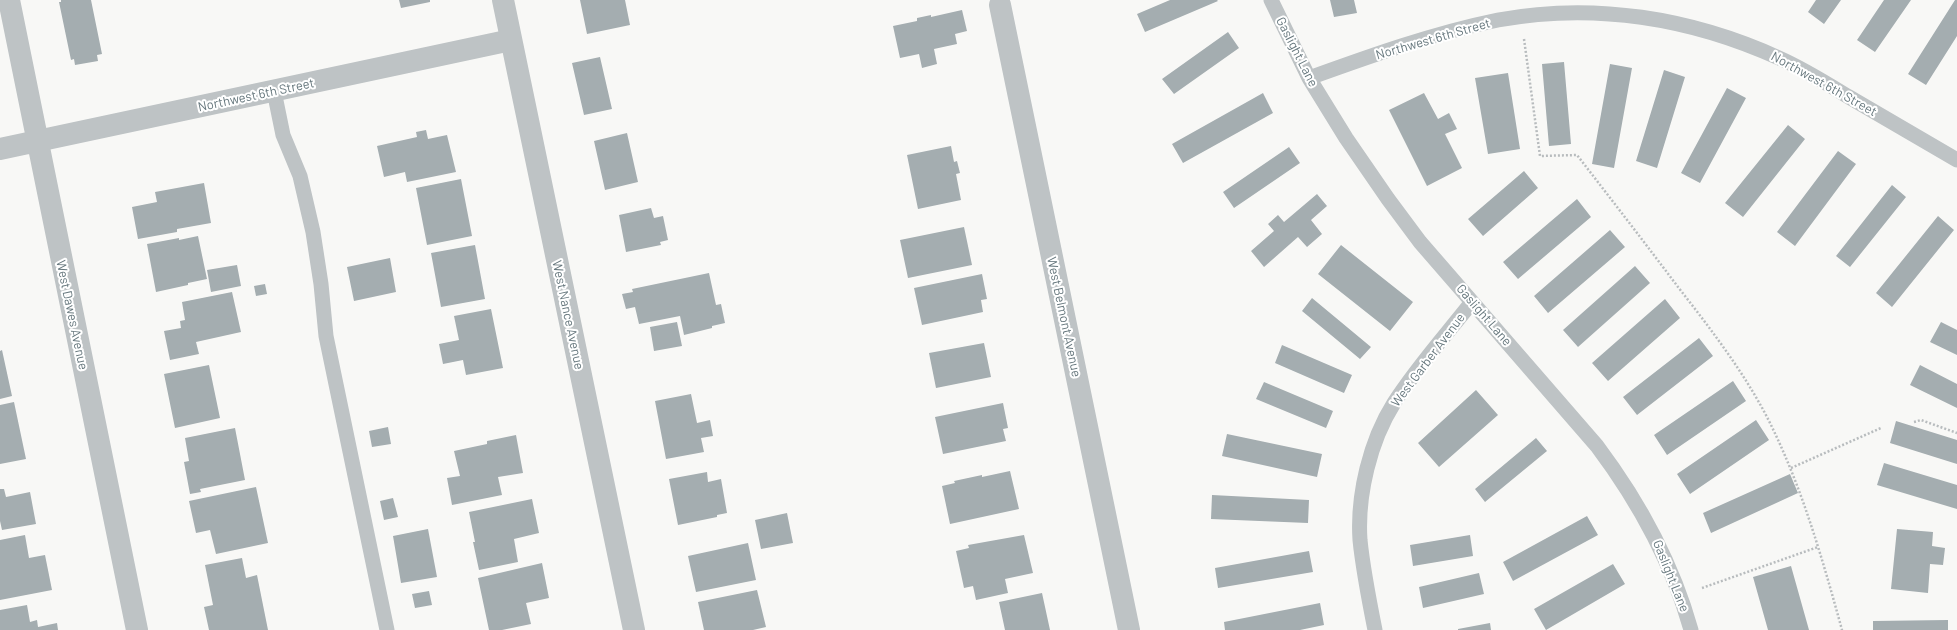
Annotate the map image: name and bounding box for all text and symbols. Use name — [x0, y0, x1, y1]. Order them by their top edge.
street label: Gaslight Lane — [1273, 14, 1321, 90]
street label: Northwest 6th Street — [1374, 15, 1492, 63]
street label: Northwest 6th Street — [1768, 48, 1880, 120]
street label: Northwest 6th Street — [196, 75, 316, 115]
street label: West Belmont Avenue — [1044, 255, 1084, 379]
street label: West Dawes Avenue — [53, 259, 91, 371]
street label: West Nance Avenue — [549, 259, 587, 371]
street label: Gaslight Lane — [1453, 281, 1515, 349]
street label: West Garber Avenue — [1388, 310, 1468, 410]
street label: Gaslight Lane — [1649, 538, 1693, 614]

